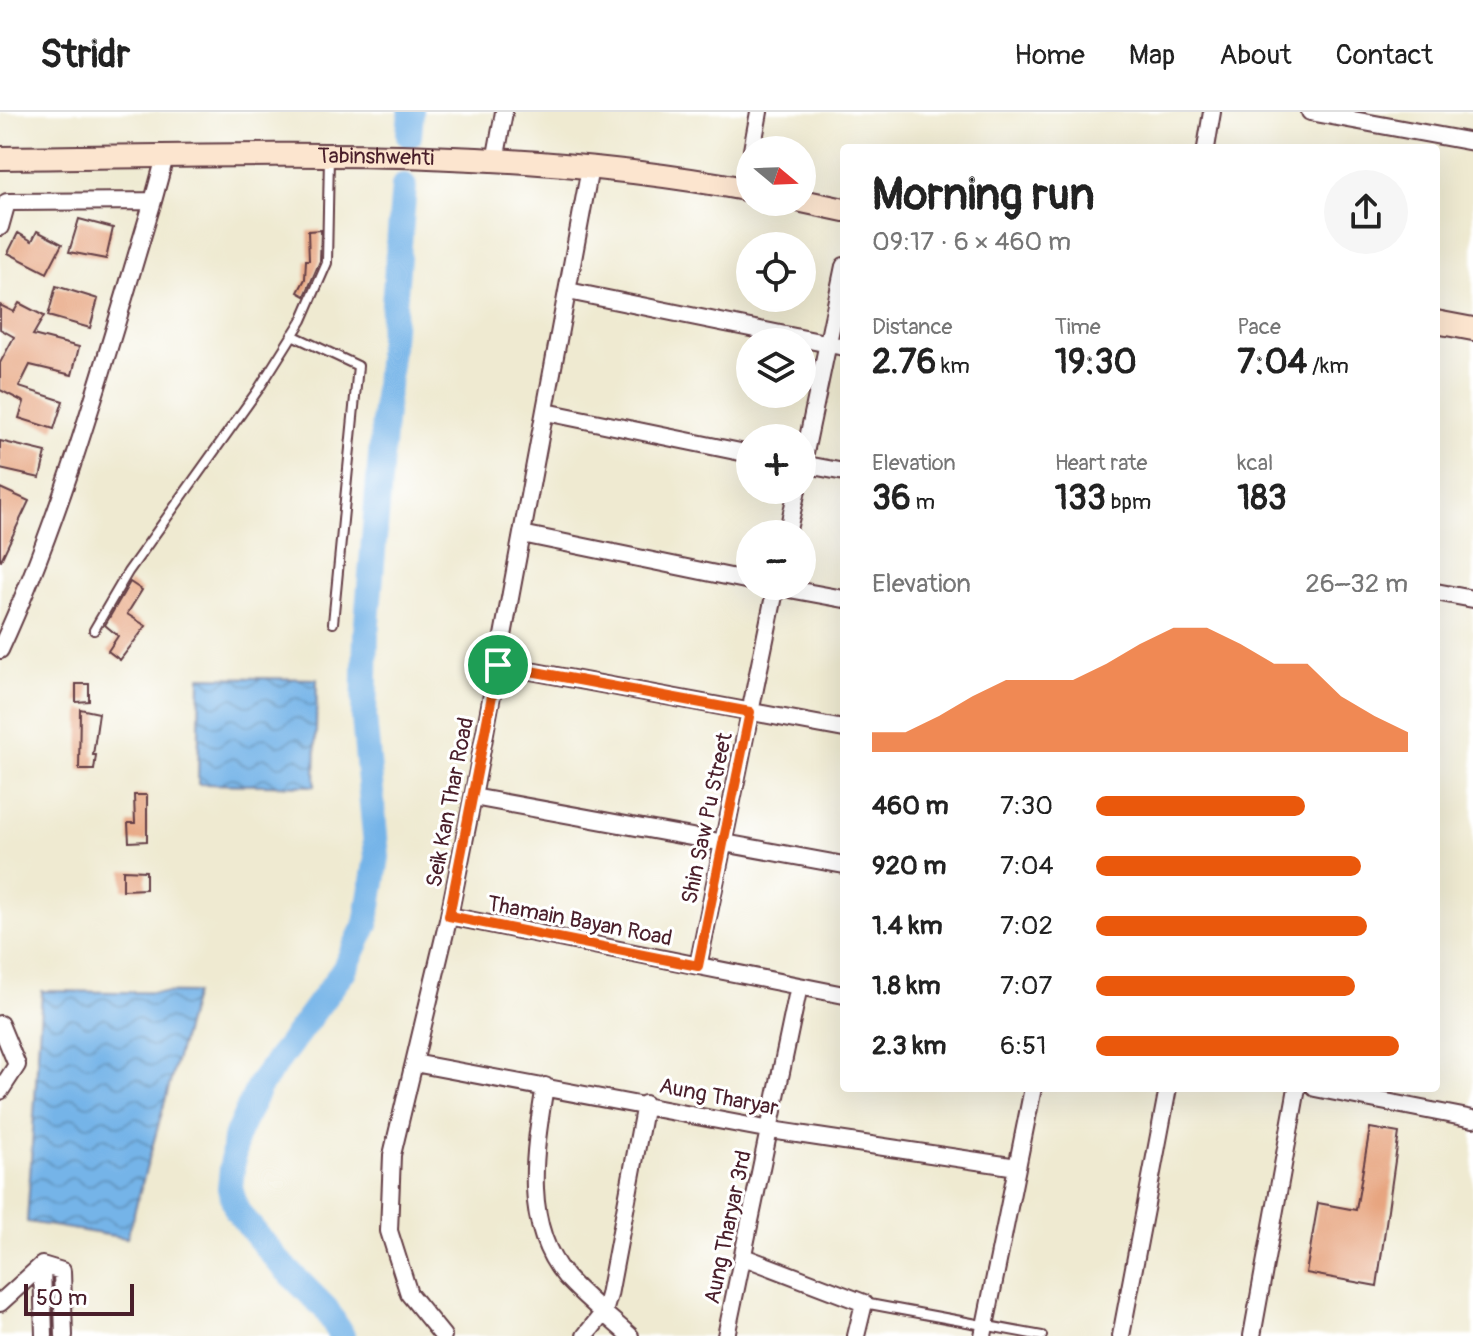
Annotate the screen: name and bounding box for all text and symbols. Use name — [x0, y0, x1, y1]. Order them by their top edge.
text: Stridr — [40, 31, 130, 79]
text: Home — [1014, 38, 1085, 73]
text: Map — [1129, 38, 1175, 73]
text: About — [1219, 38, 1292, 73]
text: Contact — [1336, 38, 1433, 73]
north arrow — [736, 136, 816, 216]
map controls — [736, 136, 816, 600]
street label: Tabinshwehti — [318, 142, 435, 172]
text: Morning run — [872, 168, 1095, 223]
button: share — [1324, 170, 1408, 254]
text: 09:17 · 6 × 460 m — [872, 226, 1071, 258]
button: locate — [736, 232, 816, 312]
text: Distance — [872, 313, 952, 341]
text: Time — [1055, 313, 1101, 341]
text: Pace — [1237, 313, 1281, 341]
button: layers — [736, 328, 816, 408]
text: 2.76 — [872, 341, 936, 384]
text: 19:30 — [1055, 341, 1137, 384]
text: 7:04 — [1237, 341, 1307, 384]
text: km — [936, 352, 970, 380]
text: /km — [1307, 352, 1349, 380]
button: + — [736, 424, 816, 504]
text: Elevation — [872, 449, 956, 477]
text: Heart rate — [1055, 449, 1147, 477]
text: kcal — [1237, 449, 1273, 477]
text: 36 — [872, 477, 911, 520]
text: 133 — [1055, 477, 1106, 520]
text: 183 — [1237, 477, 1287, 520]
text: m — [911, 488, 935, 516]
text: bpm — [1106, 488, 1151, 516]
button: − — [736, 520, 816, 600]
text: Elevation — [872, 568, 971, 600]
text: 26–32 m — [1305, 568, 1408, 600]
pin — [464, 631, 532, 699]
icon: arrive — [476, 643, 520, 687]
street label: Seik Kan Thar Road — [420, 715, 480, 890]
street label: Shin Saw Pu Street — [675, 730, 739, 907]
text: 460 m — [872, 790, 949, 822]
text: 7:30 — [1000, 790, 1053, 822]
text: 920 m — [872, 850, 946, 882]
text: 7:04 — [1000, 850, 1054, 882]
street label: Thamain Bayan Road — [485, 889, 675, 953]
text: 1.4 km — [872, 910, 943, 942]
text: 7:02 — [1000, 910, 1053, 942]
text: 1.8 km — [872, 970, 941, 1002]
text: 7:07 — [1000, 970, 1052, 1002]
text: 2.3 km — [872, 1030, 946, 1062]
text: 6:51 — [1000, 1030, 1046, 1062]
street label: Aung Tharyar — [657, 1072, 781, 1122]
street label: Aung Tharyar 3rd — [698, 1148, 758, 1306]
scale bar — [24, 1280, 134, 1316]
text: 50 m — [36, 1284, 87, 1312]

